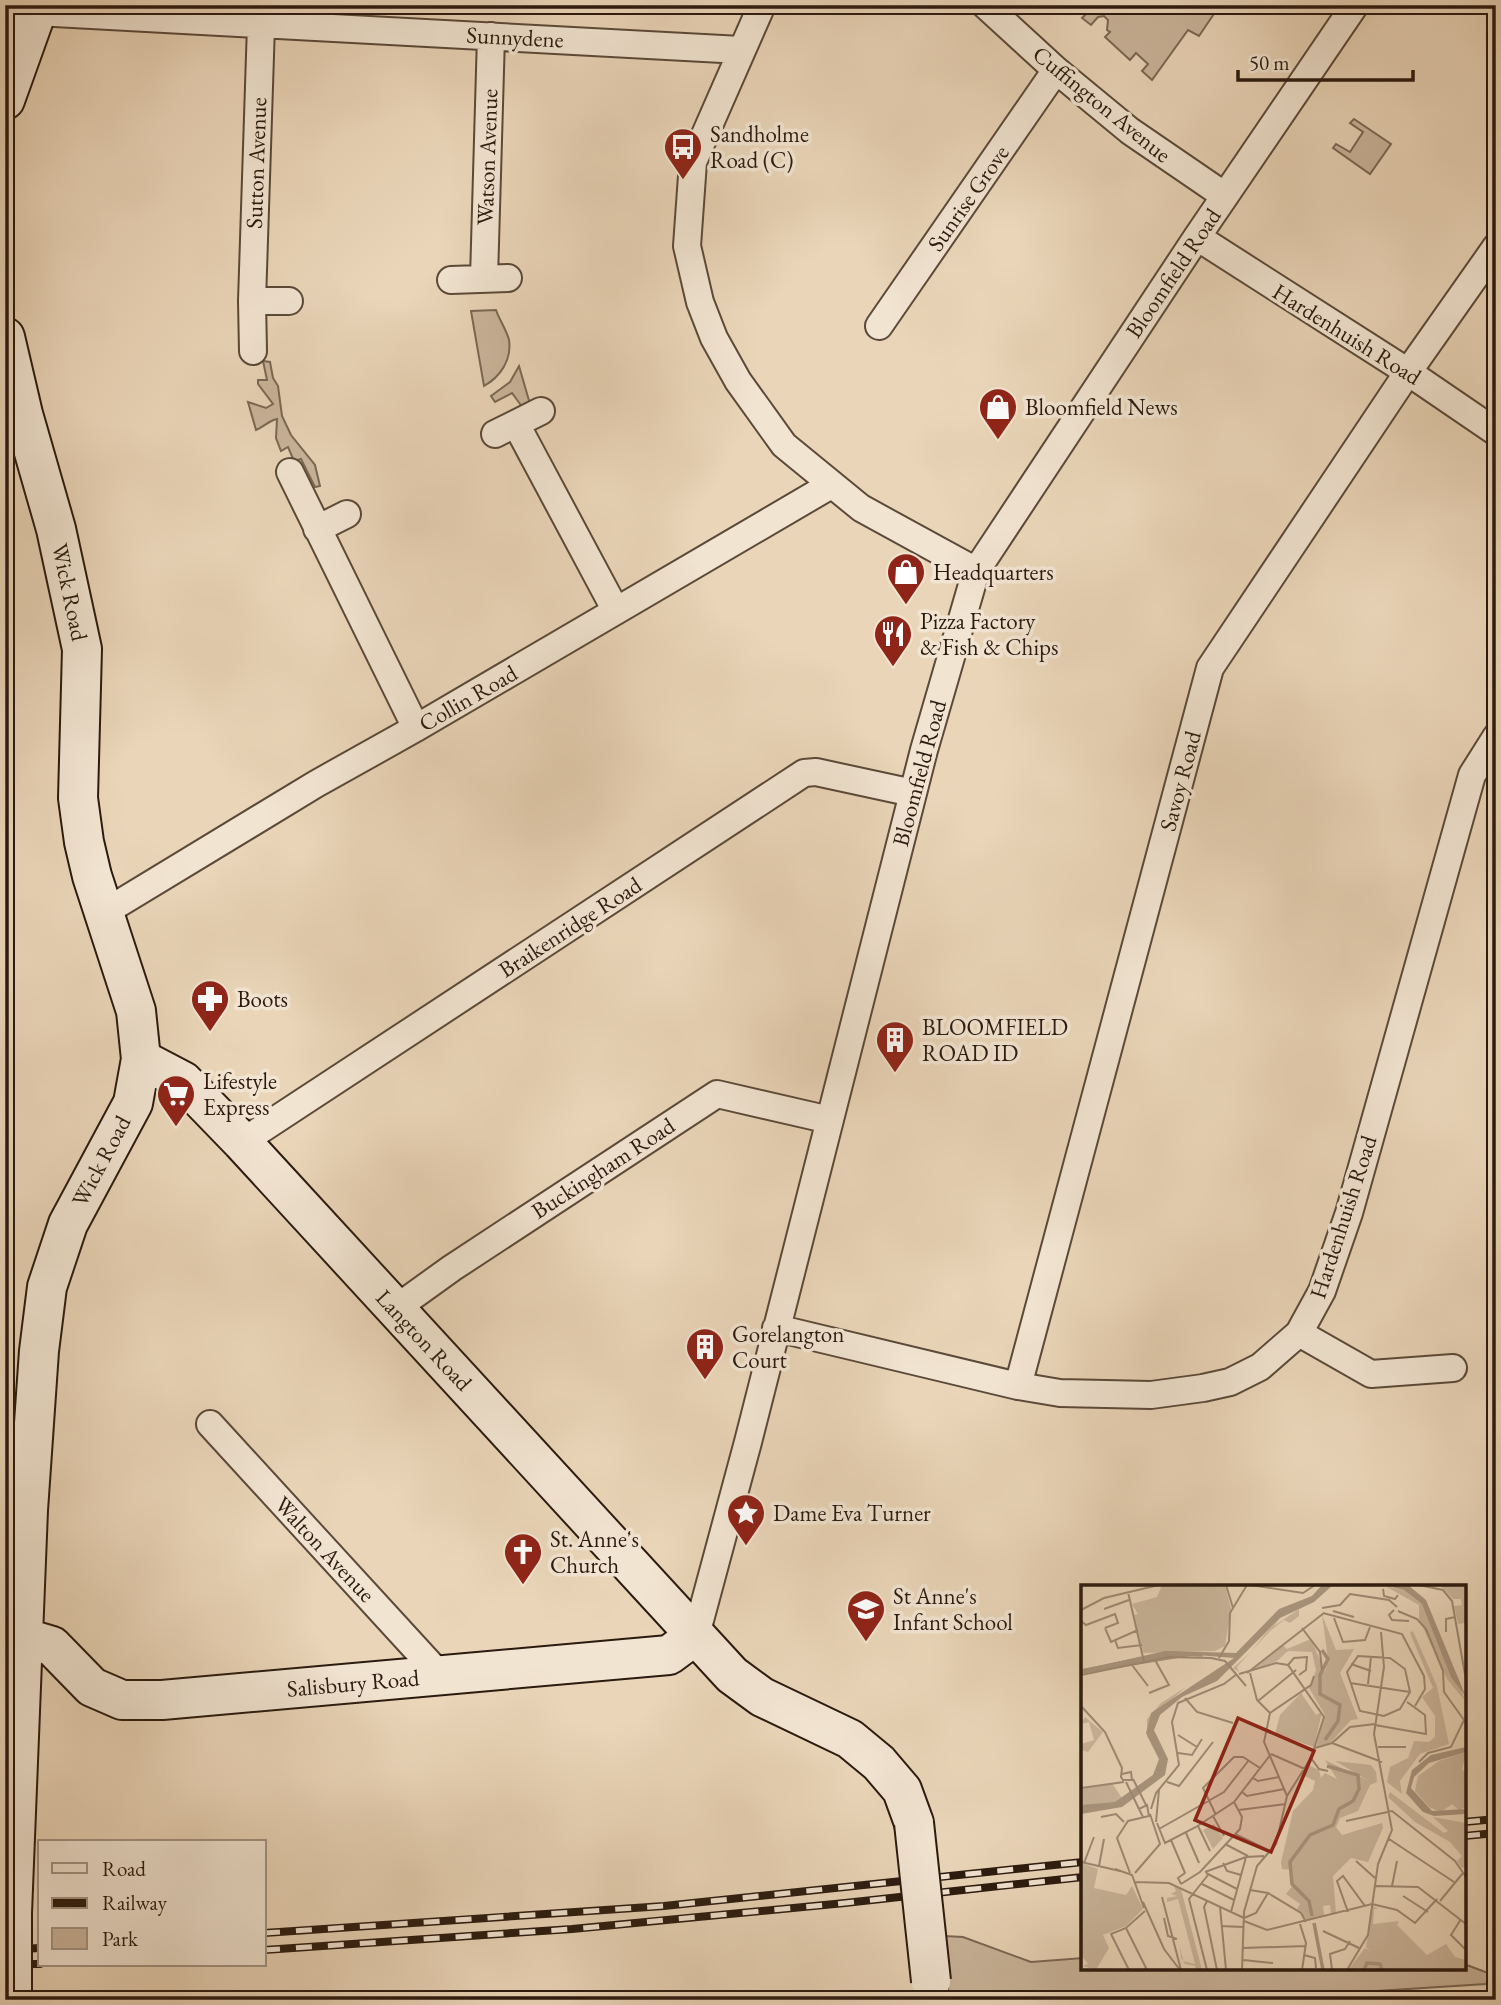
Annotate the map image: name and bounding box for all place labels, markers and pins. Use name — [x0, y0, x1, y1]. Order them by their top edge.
place label: Sandholme Road (C) — [710, 119, 809, 175]
bus stop icon: Sandholme Road (C) — [662, 126, 704, 181]
shop icon: Bloomfield News — [977, 386, 1019, 441]
place label: Bloomfield News — [1025, 392, 1178, 422]
shop icon: Headquarters — [885, 551, 927, 606]
place label: Headquarters — [933, 557, 1054, 587]
place label: Pizza Factory & Fish & Chips — [920, 606, 1058, 662]
restaurant icon: Pizza Factory & Fish & Chips — [872, 613, 914, 668]
pharmacy icon: Boots — [189, 978, 231, 1033]
place label: Boots — [237, 984, 288, 1014]
place label: BLOOMFIELD ROAD ID — [922, 1012, 1068, 1068]
building icon: BLOOMFIELD ROAD ID — [874, 1019, 916, 1074]
place label: Lifestyle Express — [203, 1066, 277, 1122]
supermarket icon: Lifestyle Express — [155, 1073, 197, 1128]
place label: Gorelangton Court — [732, 1319, 844, 1375]
building icon: Gorelangton Court — [684, 1326, 726, 1381]
place icon: Dame Eva Turner — [725, 1492, 767, 1547]
place label: Dame Eva Turner — [773, 1498, 931, 1528]
place label: St. Anne's Church — [550, 1524, 639, 1580]
church icon: St. Anne's Church — [502, 1531, 544, 1586]
place label: St Anne's Infant School — [893, 1581, 1013, 1637]
school or university icon: St Anne's Infant School — [845, 1588, 887, 1643]

